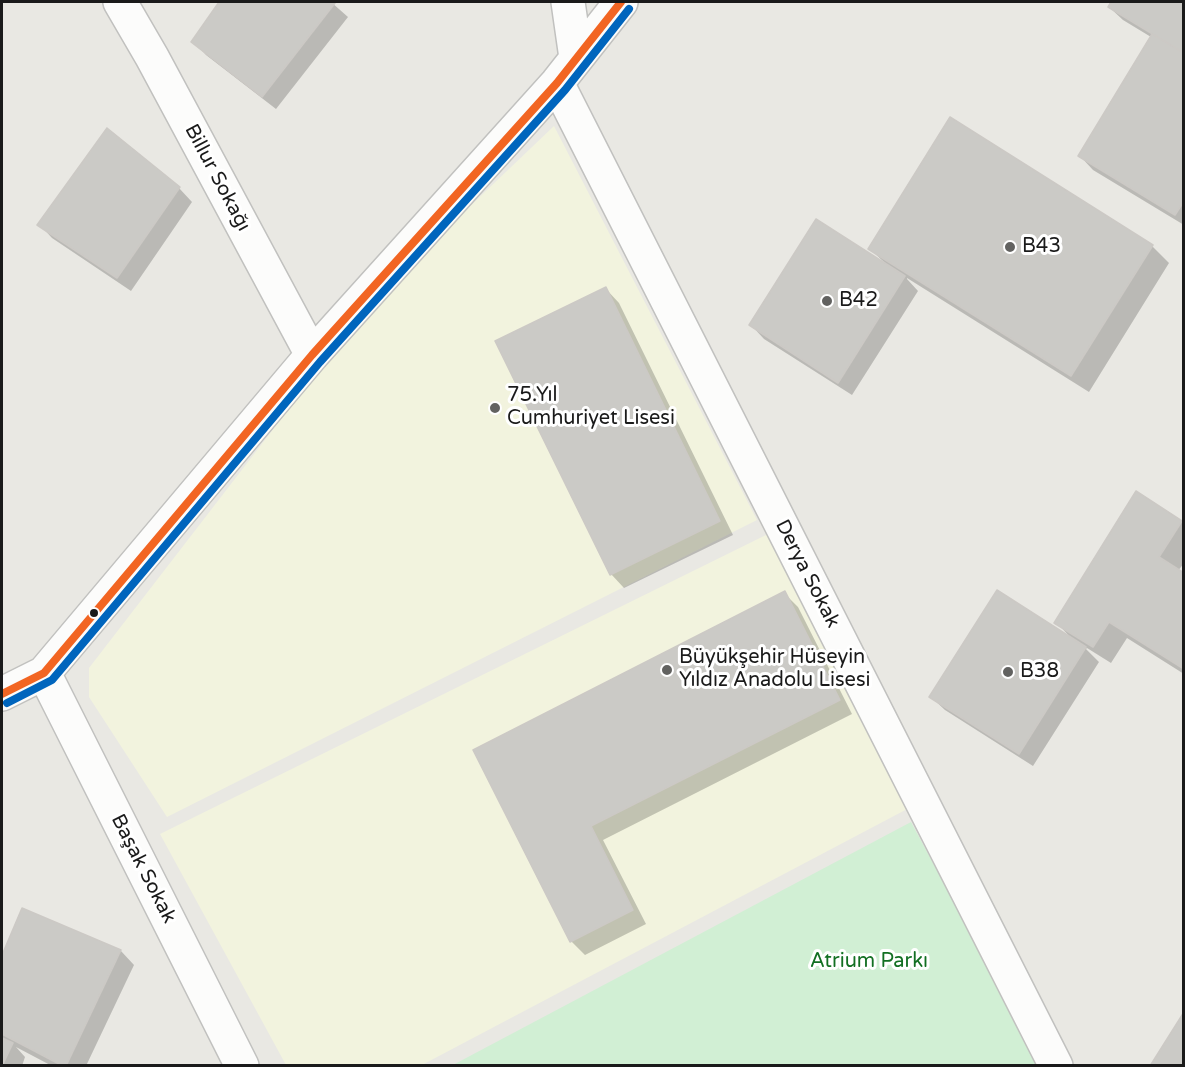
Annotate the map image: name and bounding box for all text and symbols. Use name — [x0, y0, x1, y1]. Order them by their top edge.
street label: Billur Sokağı — [179, 120, 255, 236]
place label: B43 — [1022, 235, 1061, 259]
marker: B43 — [1003, 240, 1017, 254]
place label: B42 — [839, 289, 878, 313]
marker: B42 — [820, 294, 834, 308]
place label: 75.Yıl Cumhuriyet Lisesi — [507, 384, 675, 431]
marker: 75.Yıl Cumhuriyet Lisesi — [488, 401, 502, 415]
street label: Derya Sokak — [770, 516, 844, 632]
unlabelled marker — [88, 607, 100, 619]
place label: Büyükşehir Hüseyin Yıldız Anadolu Lisesi — [679, 646, 870, 693]
place label: B38 — [1020, 660, 1059, 684]
marker: Büyükşehir Hüseyin Yıldız Anadolu Lisesi — [660, 663, 674, 677]
marker: B38 — [1001, 665, 1015, 679]
street label: Başak Sokak — [105, 810, 181, 928]
park label: Atrium Parkı — [810, 950, 928, 974]

